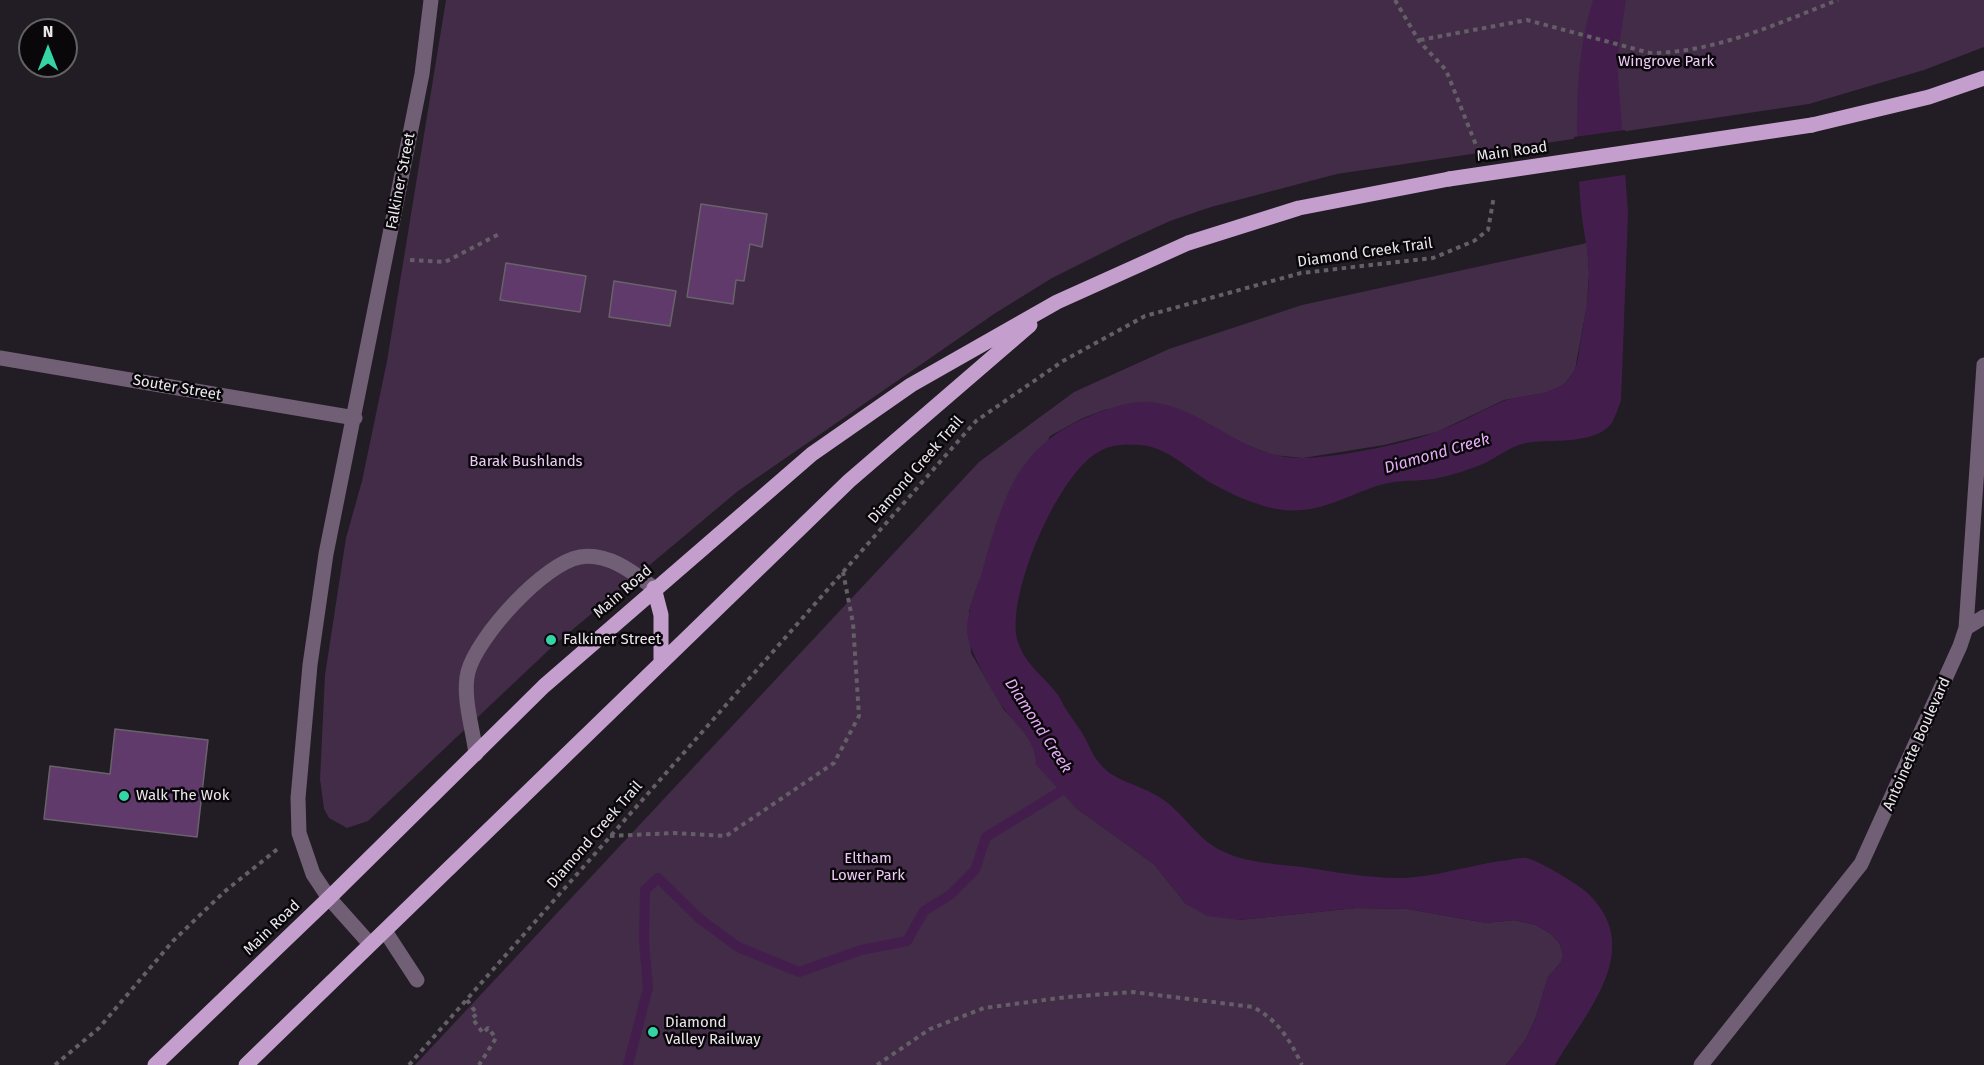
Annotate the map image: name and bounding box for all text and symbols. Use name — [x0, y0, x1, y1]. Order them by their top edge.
north arrow — [18, 18, 78, 78]
text: N — [43, 22, 53, 41]
park label: Wingrove Park — [1618, 53, 1714, 71]
street label: Falkiner Street — [383, 131, 419, 231]
street label: Main Road — [1475, 138, 1549, 166]
street label: Diamond Creek Trail — [1296, 235, 1434, 271]
street label: Souter Street — [131, 371, 223, 405]
street label: Diamond Creek Trail — [865, 413, 967, 527]
water label: Diamond Creek — [1382, 430, 1492, 478]
park label: Barak Bushlands — [469, 453, 583, 471]
street label: Main Road — [590, 562, 656, 622]
place label: Falkiner Street — [563, 631, 661, 649]
marker: Falkiner Street — [544, 633, 558, 647]
water label: Diamond Creek — [1000, 675, 1076, 777]
street label: Antoinette Boulevard — [1880, 675, 1954, 813]
street label: Diamond Creek Trail — [544, 778, 646, 892]
place label: Walk The Wok — [136, 787, 229, 805]
marker: Walk The Wok — [117, 789, 131, 803]
park label: Eltham Lower Park — [831, 850, 905, 885]
street label: Main Road — [240, 897, 304, 959]
place label: Diamond Valley Railway — [665, 1014, 761, 1049]
marker: Diamond Valley Railway — [646, 1025, 660, 1039]

